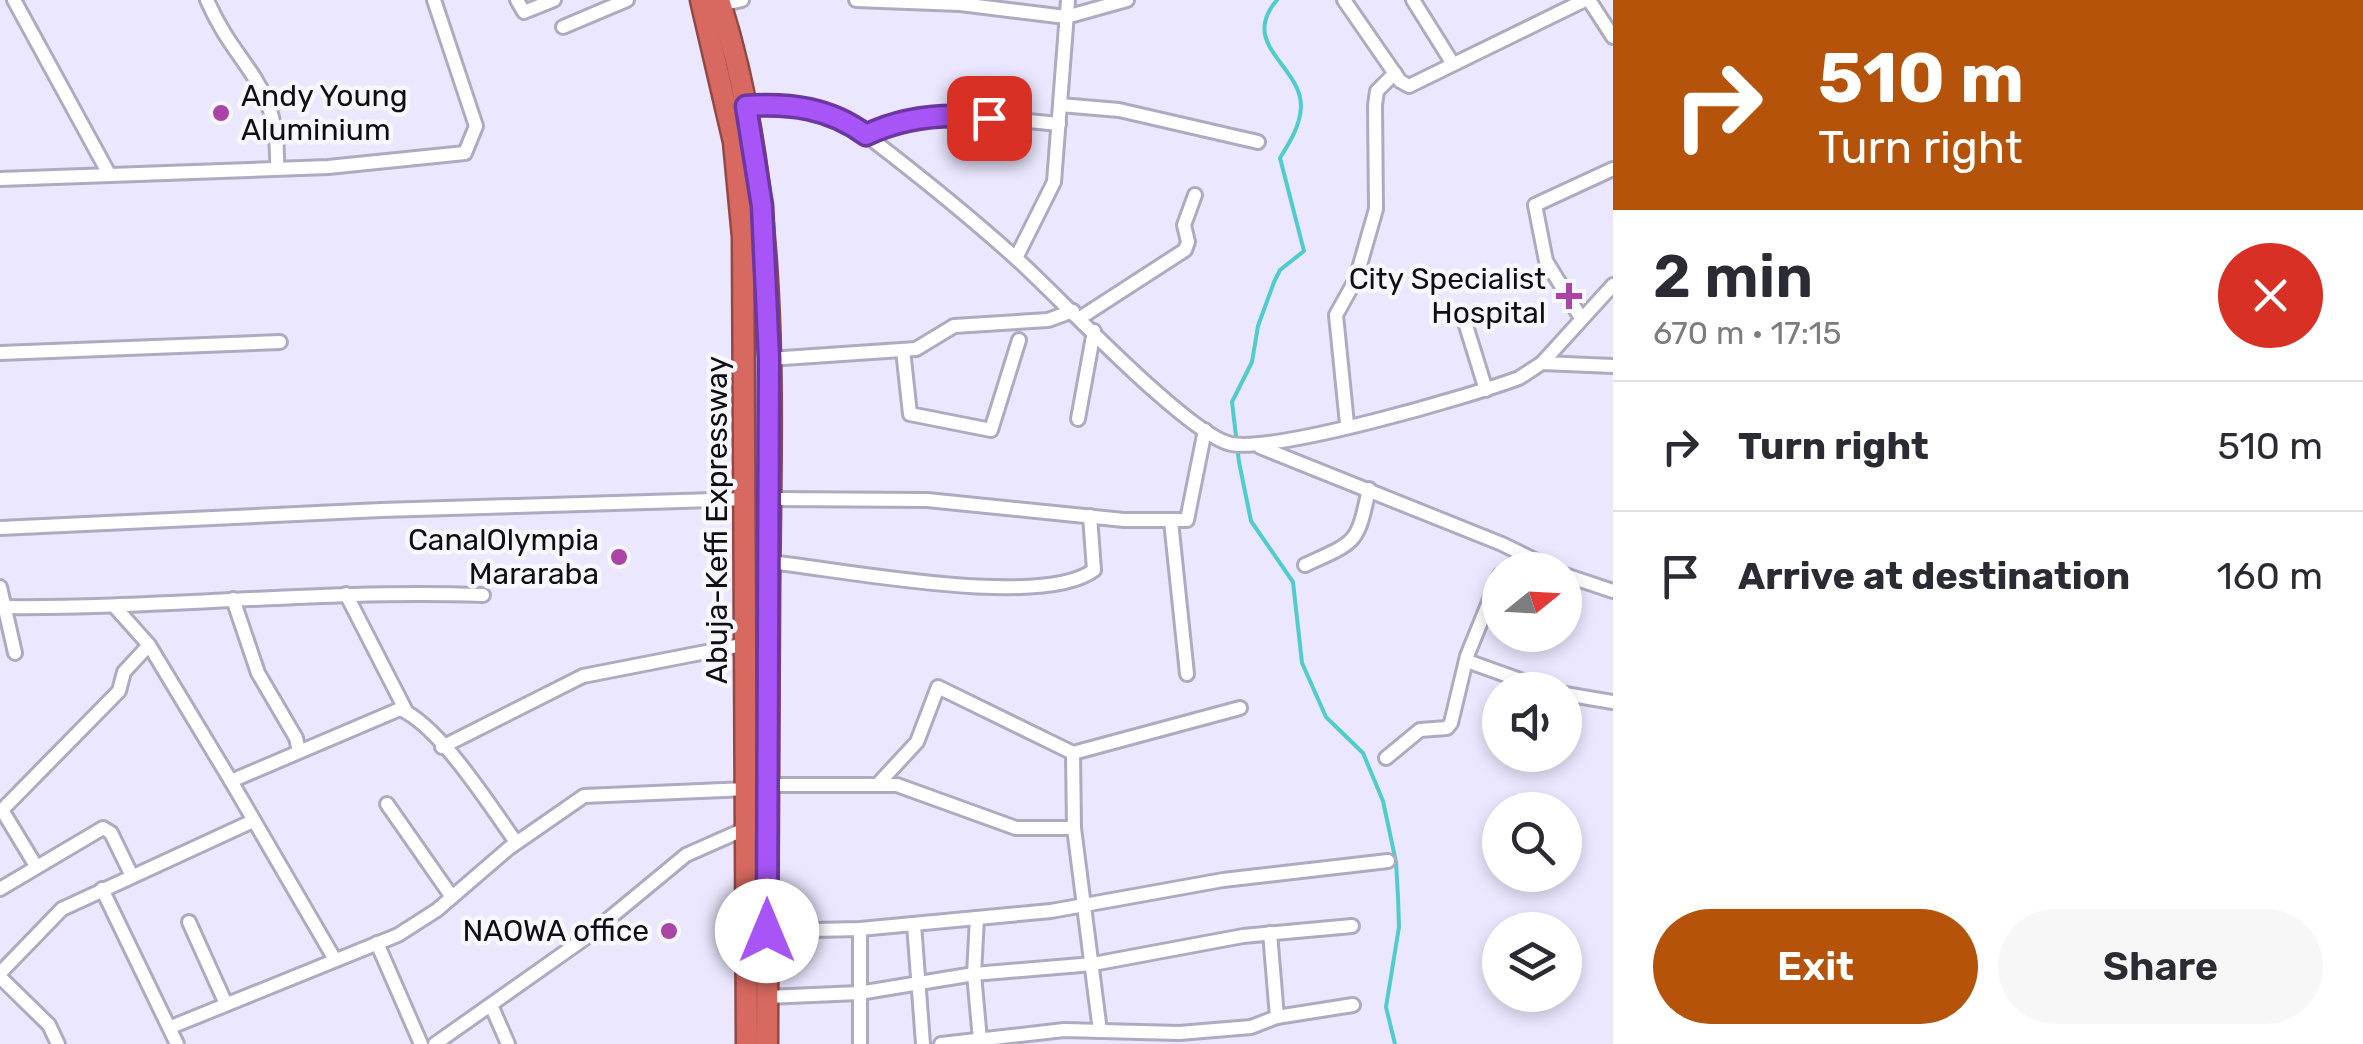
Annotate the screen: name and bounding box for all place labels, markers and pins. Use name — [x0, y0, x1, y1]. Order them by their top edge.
pin — [947, 76, 1032, 161]
place label: Andy Young Aluminium — [241, 78, 408, 148]
marker: Andy Young Aluminium — [210, 102, 232, 124]
place label: City Specialist Hospital — [1349, 261, 1546, 331]
marker: City Specialist Hospital — [1556, 283, 1582, 309]
place label: CanalOlympia Mararaba — [408, 522, 599, 592]
marker: CanalOlympia Mararaba — [608, 546, 630, 568]
place label: NAOWA office — [462, 913, 649, 949]
marker: NAOWA office — [658, 920, 680, 942]

